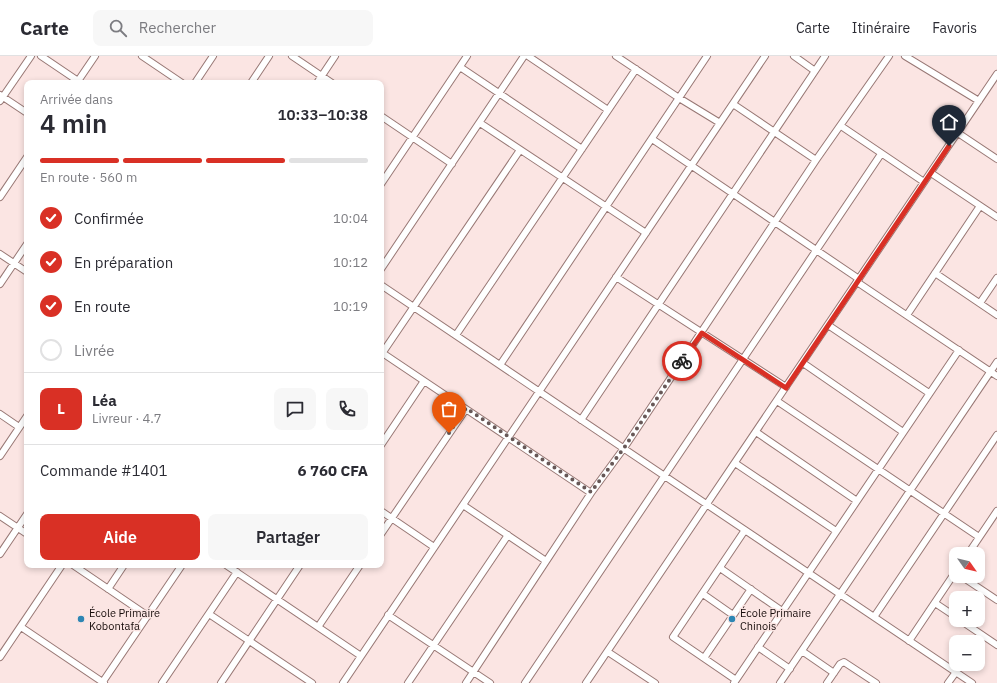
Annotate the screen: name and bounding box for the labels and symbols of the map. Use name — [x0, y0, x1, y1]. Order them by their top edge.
pin — [932, 105, 966, 146]
courier — [662, 341, 702, 381]
pin — [432, 392, 466, 433]
north arrow — [949, 547, 985, 583]
place label: École Primaire Kobontafa — [89, 606, 160, 633]
place label: École Primaire Chinois — [740, 606, 811, 633]
marker: École Primaire Kobontafa — [76, 614, 86, 624]
marker: École Primaire Chinois — [727, 614, 737, 624]

